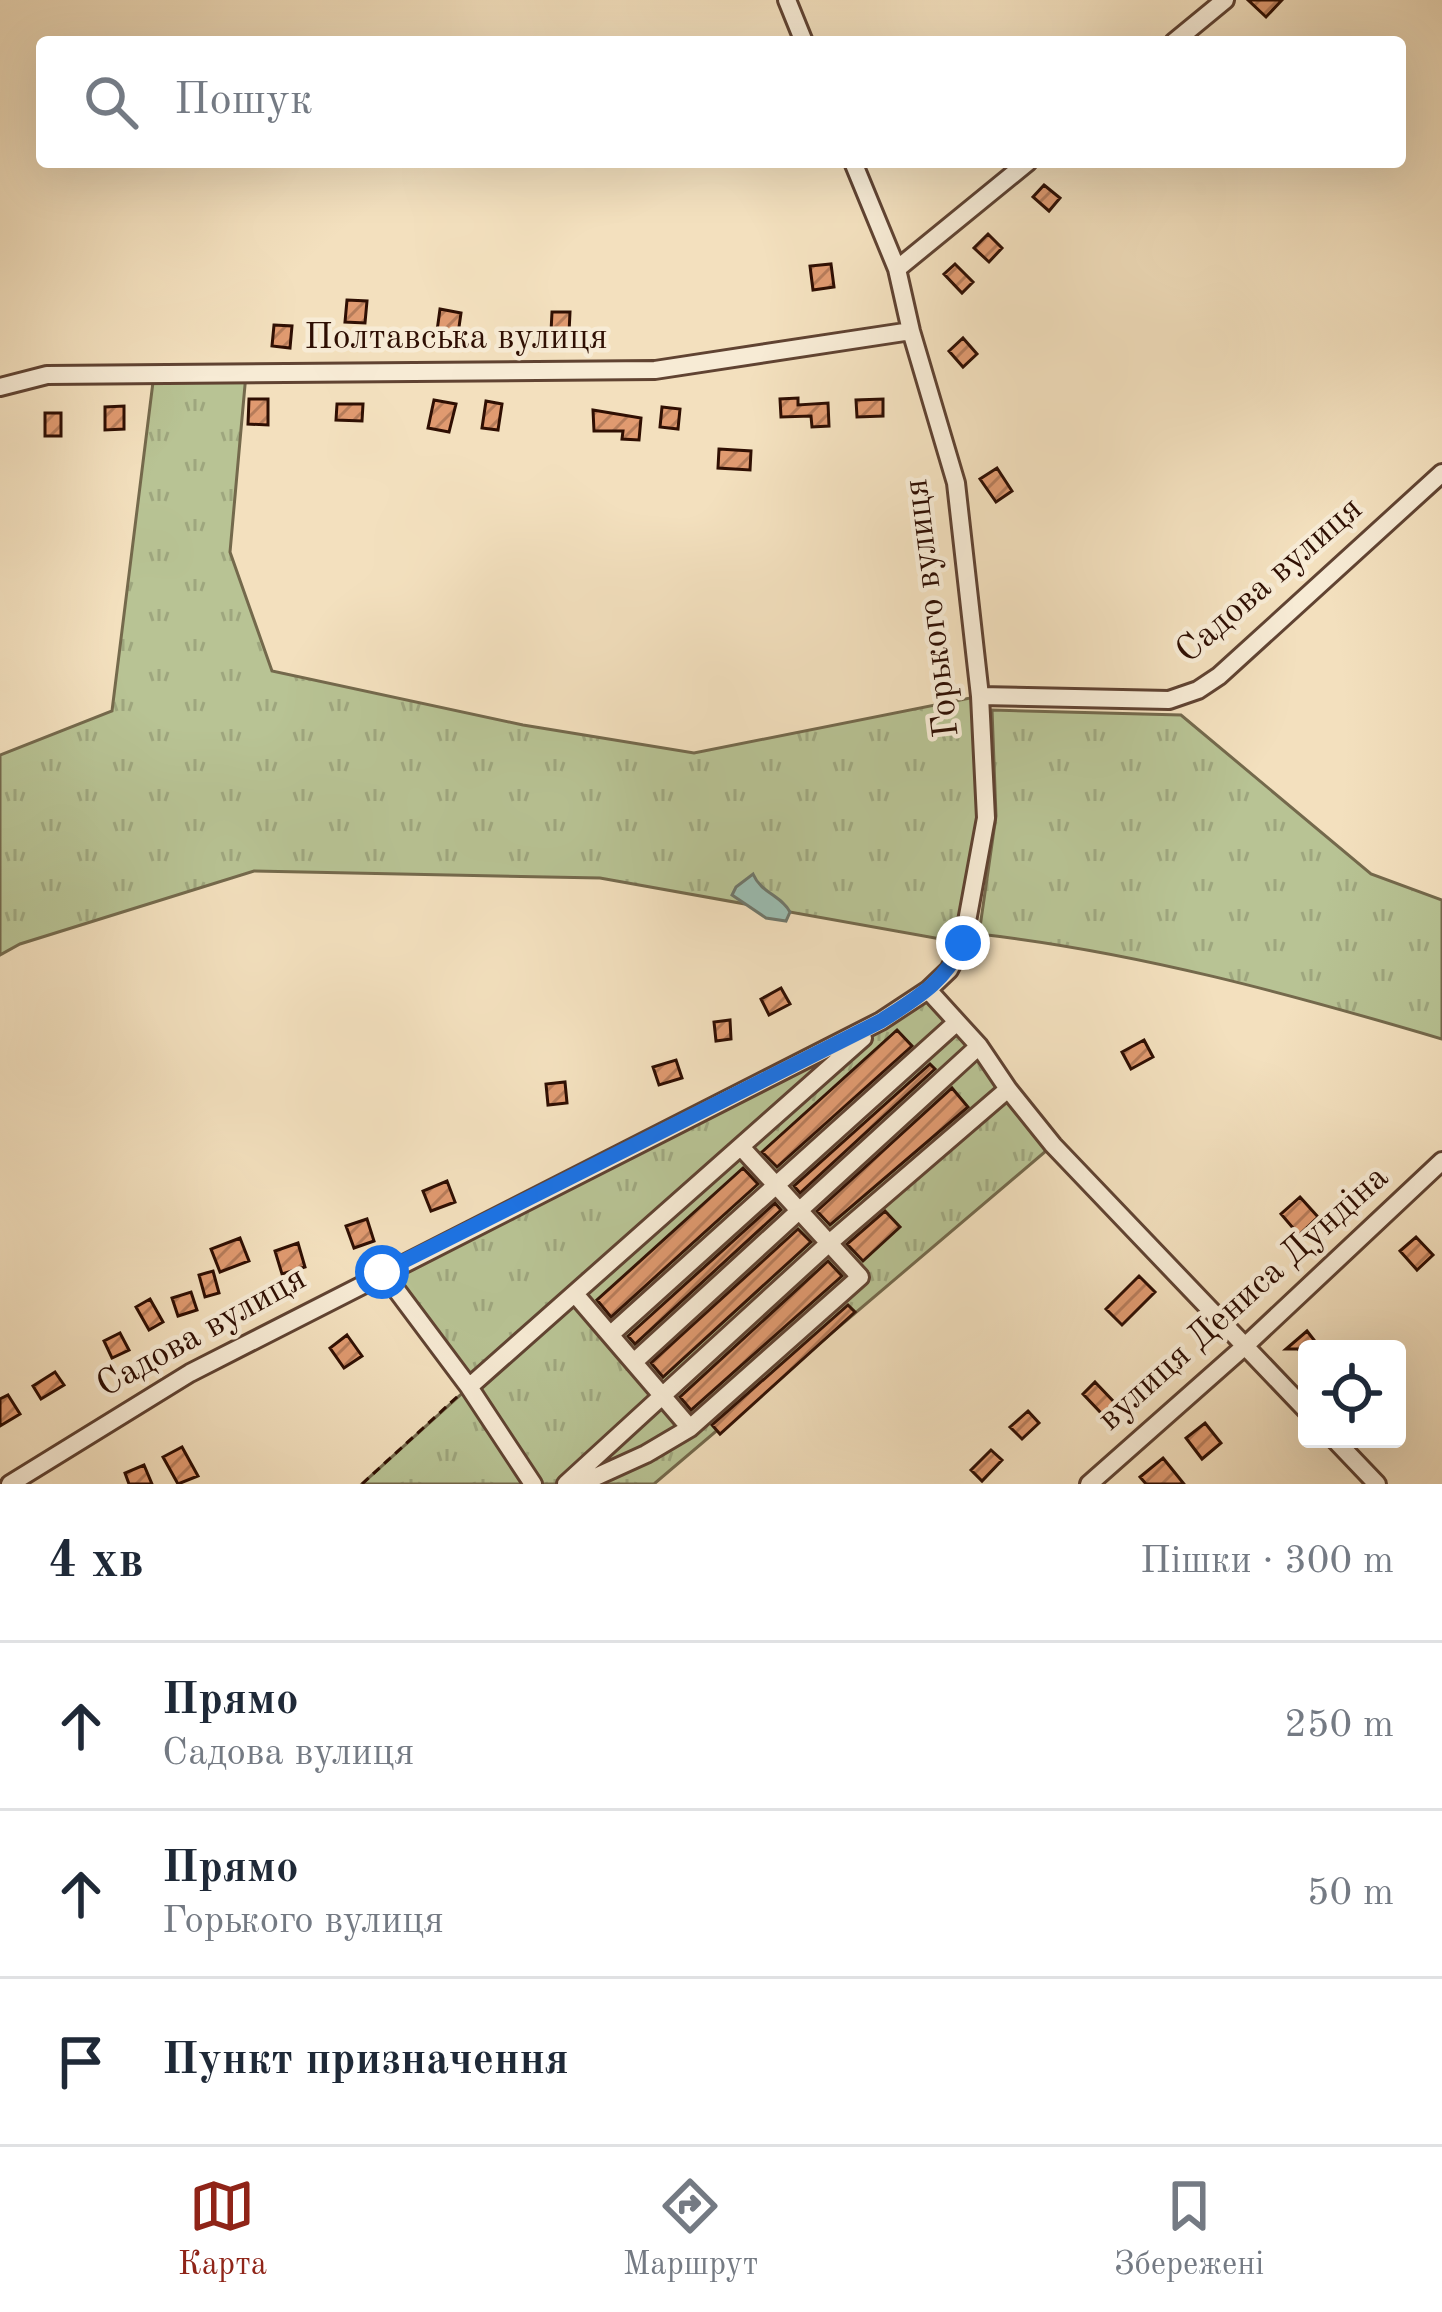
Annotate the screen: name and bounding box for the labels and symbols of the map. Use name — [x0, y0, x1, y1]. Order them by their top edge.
street label: Полтавська вулиця — [304, 321, 608, 357]
street label: Горького вулиця — [899, 477, 967, 739]
street label: Садова вулиця — [1170, 491, 1370, 671]
route end — [936, 916, 990, 970]
street label: вулиця Дениса Дундіна — [1092, 1159, 1396, 1438]
route start — [355, 1245, 409, 1299]
street label: Садова вулиця — [91, 1261, 313, 1405]

